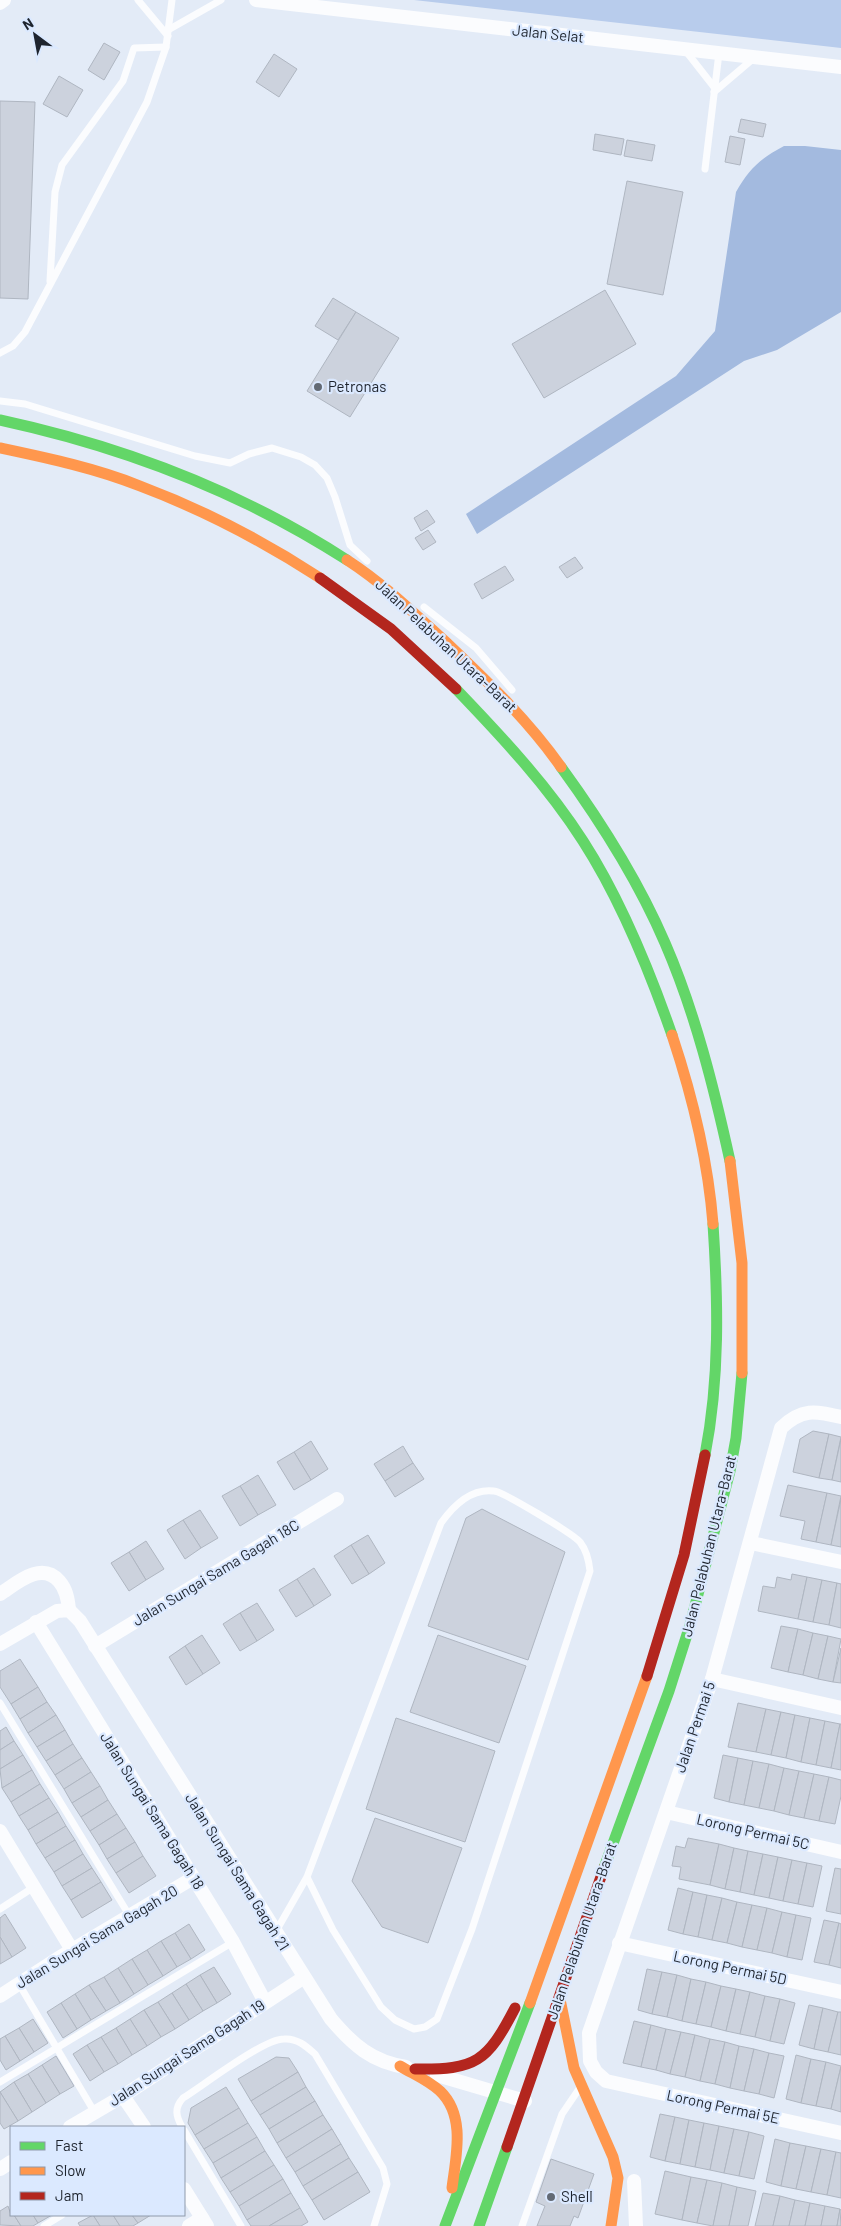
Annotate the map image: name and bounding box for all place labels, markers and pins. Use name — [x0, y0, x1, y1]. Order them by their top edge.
place label: Petronas — [328, 377, 387, 395]
marker: Petronas — [312, 381, 324, 393]
place label: Shell — [561, 2187, 593, 2205]
marker: Shell — [545, 2191, 557, 2203]

